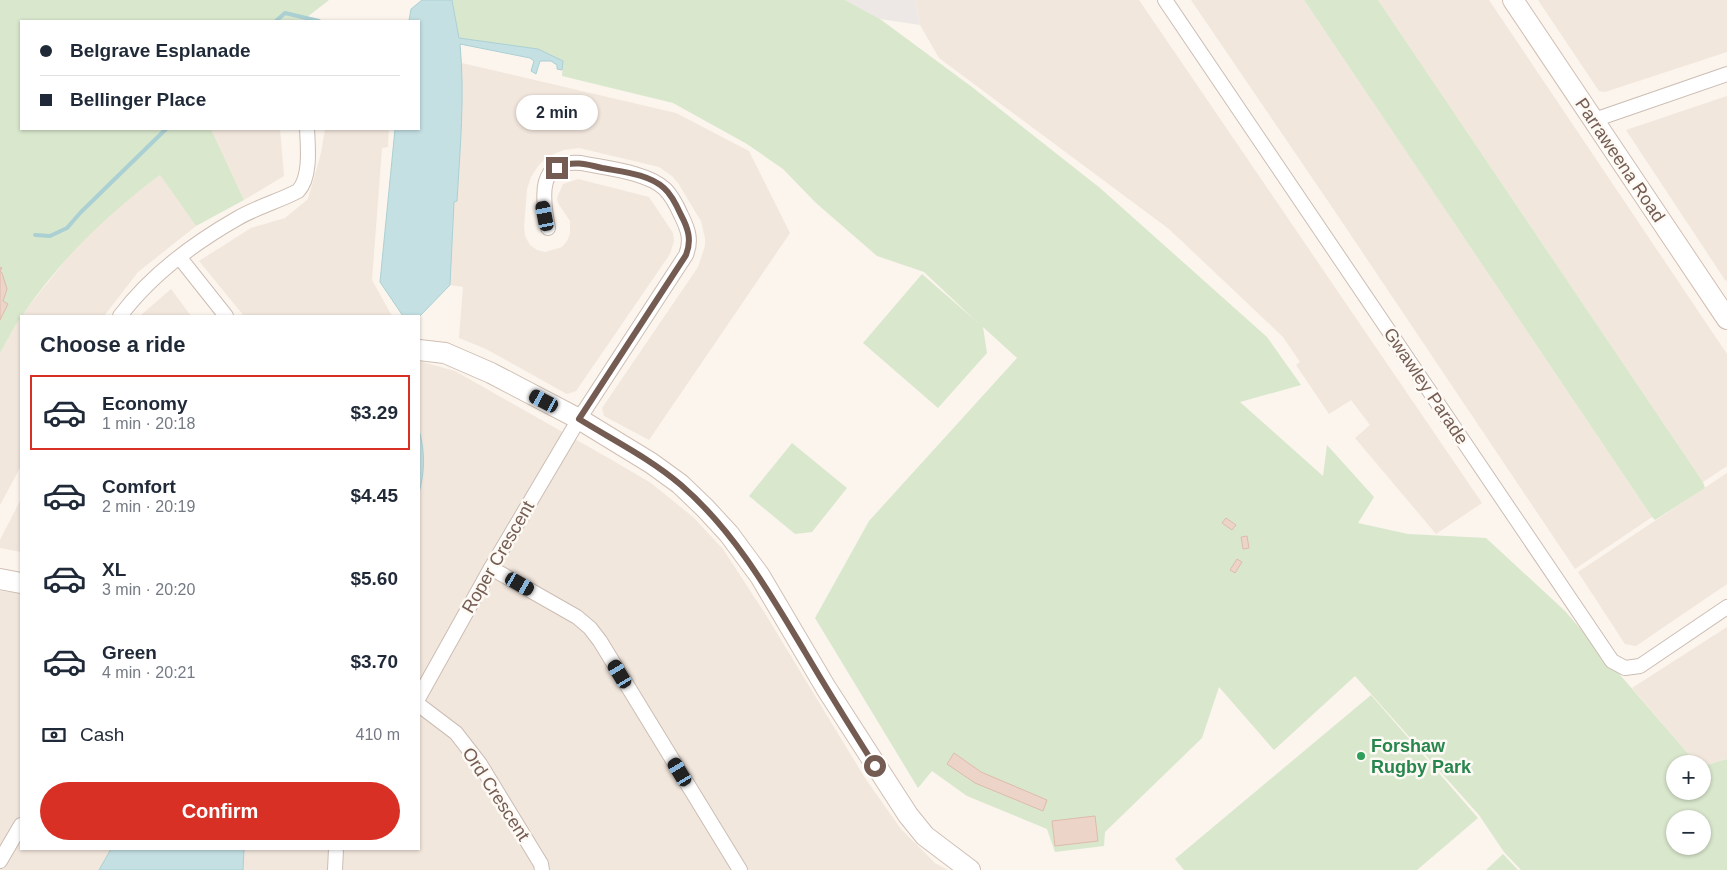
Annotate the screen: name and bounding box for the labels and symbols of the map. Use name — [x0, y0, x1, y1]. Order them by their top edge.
street label: Parraweena Road — [1571, 94, 1669, 226]
callout: 2 min — [516, 96, 598, 130]
route end — [546, 157, 568, 179]
car — [534, 200, 555, 232]
street label: Gwawley Parade — [1380, 324, 1472, 448]
car — [527, 387, 560, 415]
street label: Roper Crescent — [458, 497, 538, 617]
car — [503, 570, 536, 598]
car — [605, 657, 634, 691]
place label: Forshaw Rugby Park — [1371, 736, 1472, 777]
street label: Ord Crescent — [458, 744, 534, 844]
marker: Forshaw Rugby Park — [1355, 750, 1367, 762]
car — [665, 755, 694, 789]
route start — [864, 755, 886, 777]

